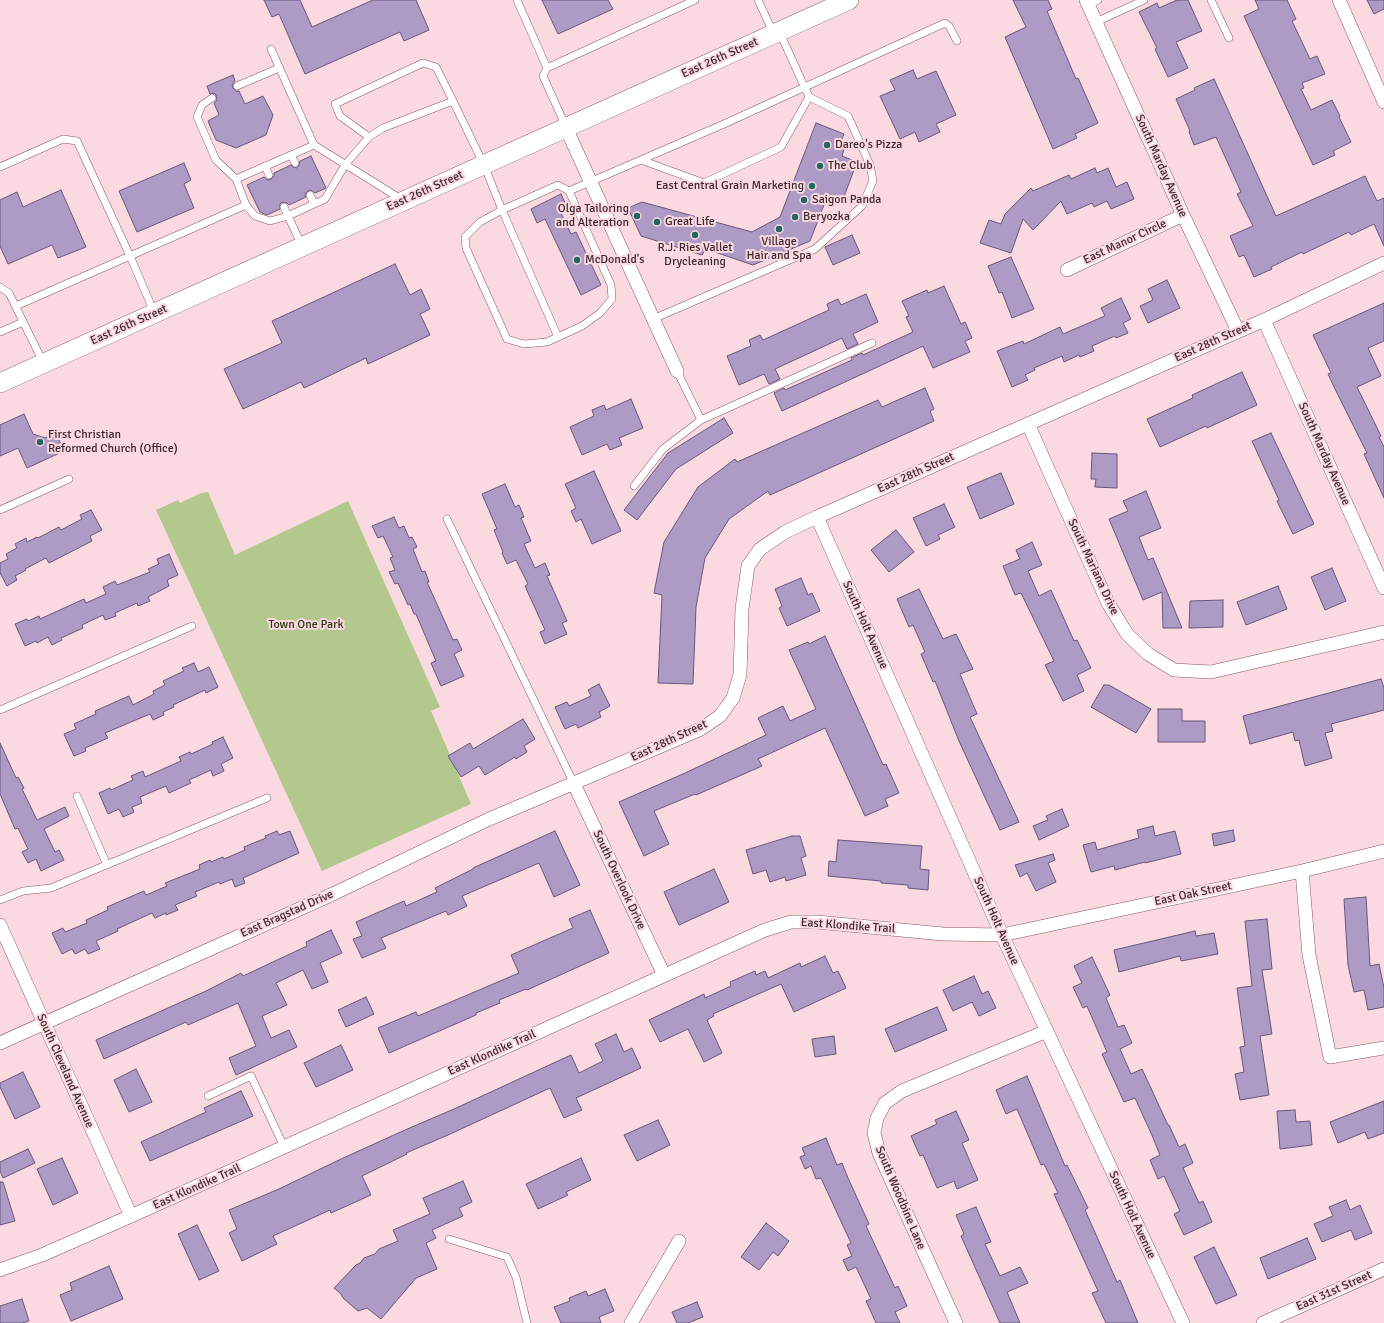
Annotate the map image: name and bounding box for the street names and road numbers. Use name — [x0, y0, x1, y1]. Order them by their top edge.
street label: East 26th Street — [679, 35, 761, 81]
street label: South Marday Avenue — [1132, 112, 1190, 220]
street label: East 26th Street — [384, 168, 466, 214]
street label: East Manor Circle — [1081, 216, 1169, 268]
street label: East 26th Street — [88, 302, 170, 348]
street label: East 28th Street — [1172, 319, 1254, 365]
street label: South Marday Avenue — [1295, 400, 1353, 508]
street label: East 28th Street — [875, 450, 957, 496]
street label: South Mariana Drive — [1064, 517, 1122, 617]
street label: South Holt Avenue — [839, 579, 891, 671]
street label: East 28th Street — [629, 717, 709, 765]
street label: South Overlook Drive — [590, 828, 648, 932]
street label: South Holt Avenue — [970, 875, 1022, 967]
street label: East Oak Street — [1153, 879, 1233, 909]
street label: East Bragstad Drive — [238, 887, 336, 941]
street label: East Klondike Trail — [800, 916, 896, 936]
street label: South Cleveland Avenue — [33, 1012, 97, 1130]
street label: East Klondike Trail — [446, 1027, 538, 1079]
street label: South Woodbine Lane — [872, 1144, 928, 1252]
street label: East Klondike Trail — [151, 1161, 243, 1213]
street label: South Holt Avenue — [1105, 1169, 1159, 1261]
street label: East 31st Street — [1294, 1268, 1374, 1314]

